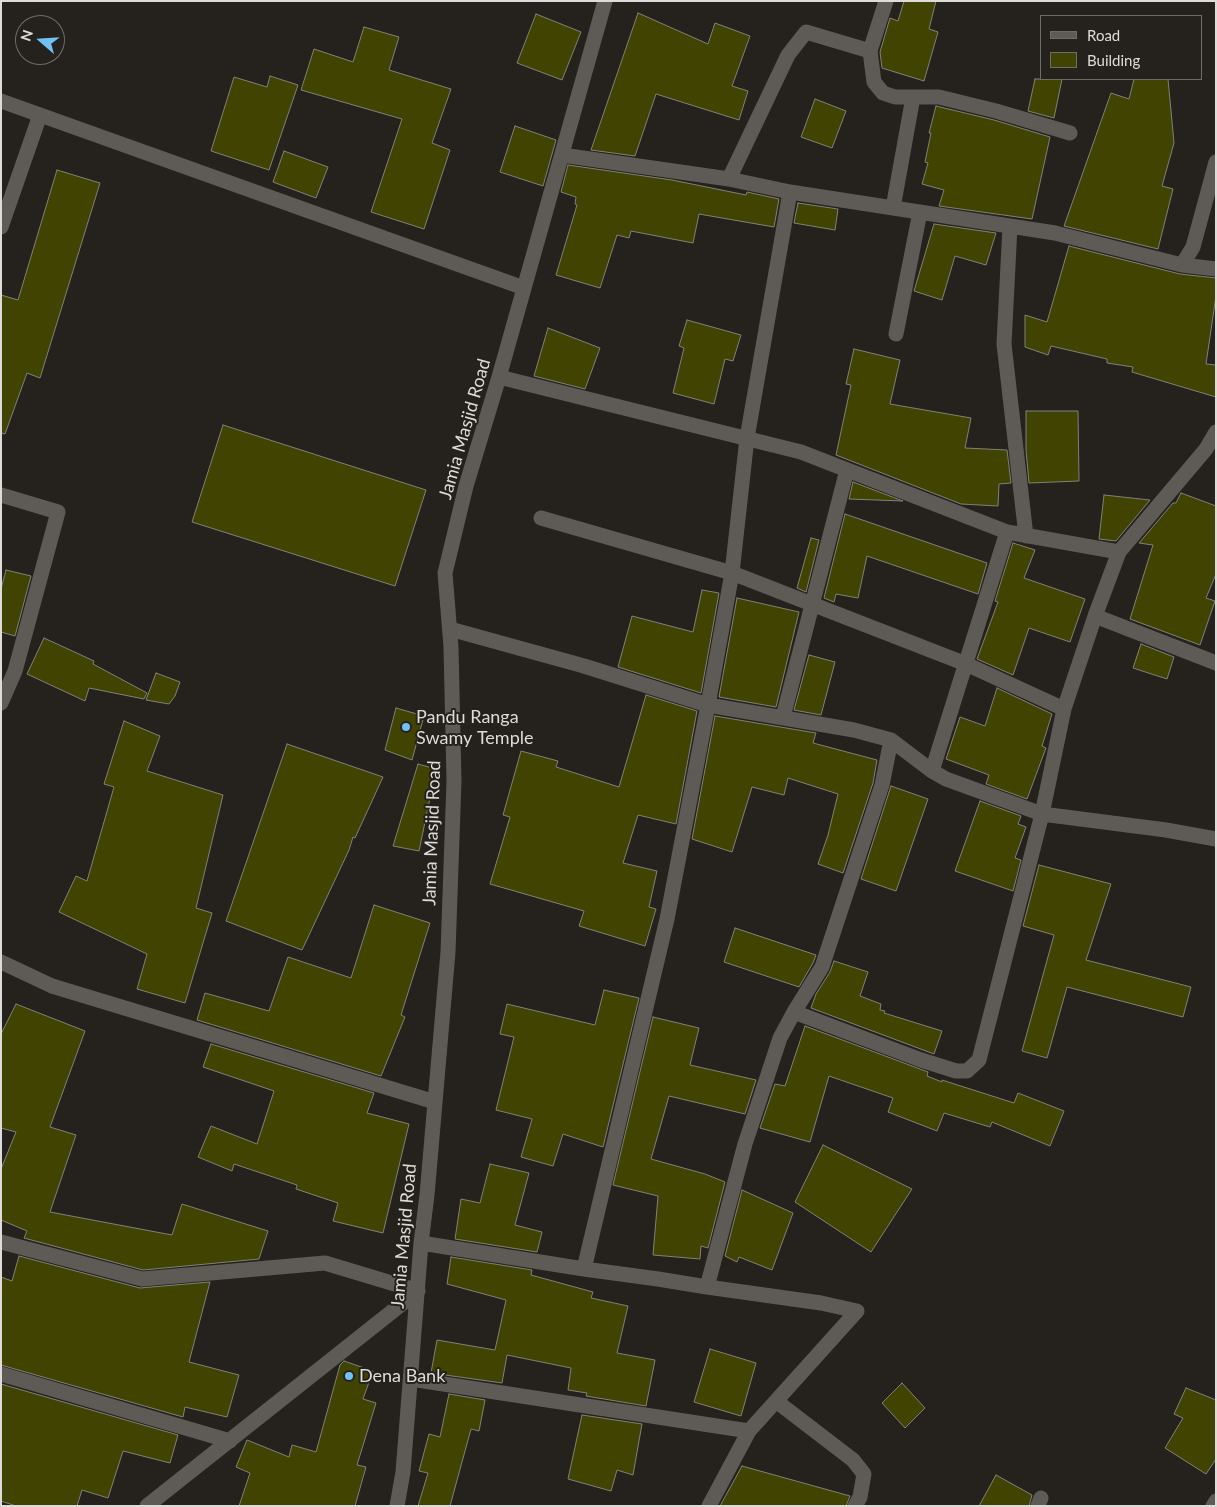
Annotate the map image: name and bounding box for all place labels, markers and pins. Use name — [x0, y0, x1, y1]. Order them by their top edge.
place label: Pandu Ranga Swamy Temple — [416, 706, 533, 749]
marker: Pandu Ranga Swamy Temple — [400, 721, 412, 733]
place label: Dena Bank — [359, 1365, 445, 1387]
marker: Dena Bank — [343, 1370, 355, 1382]

